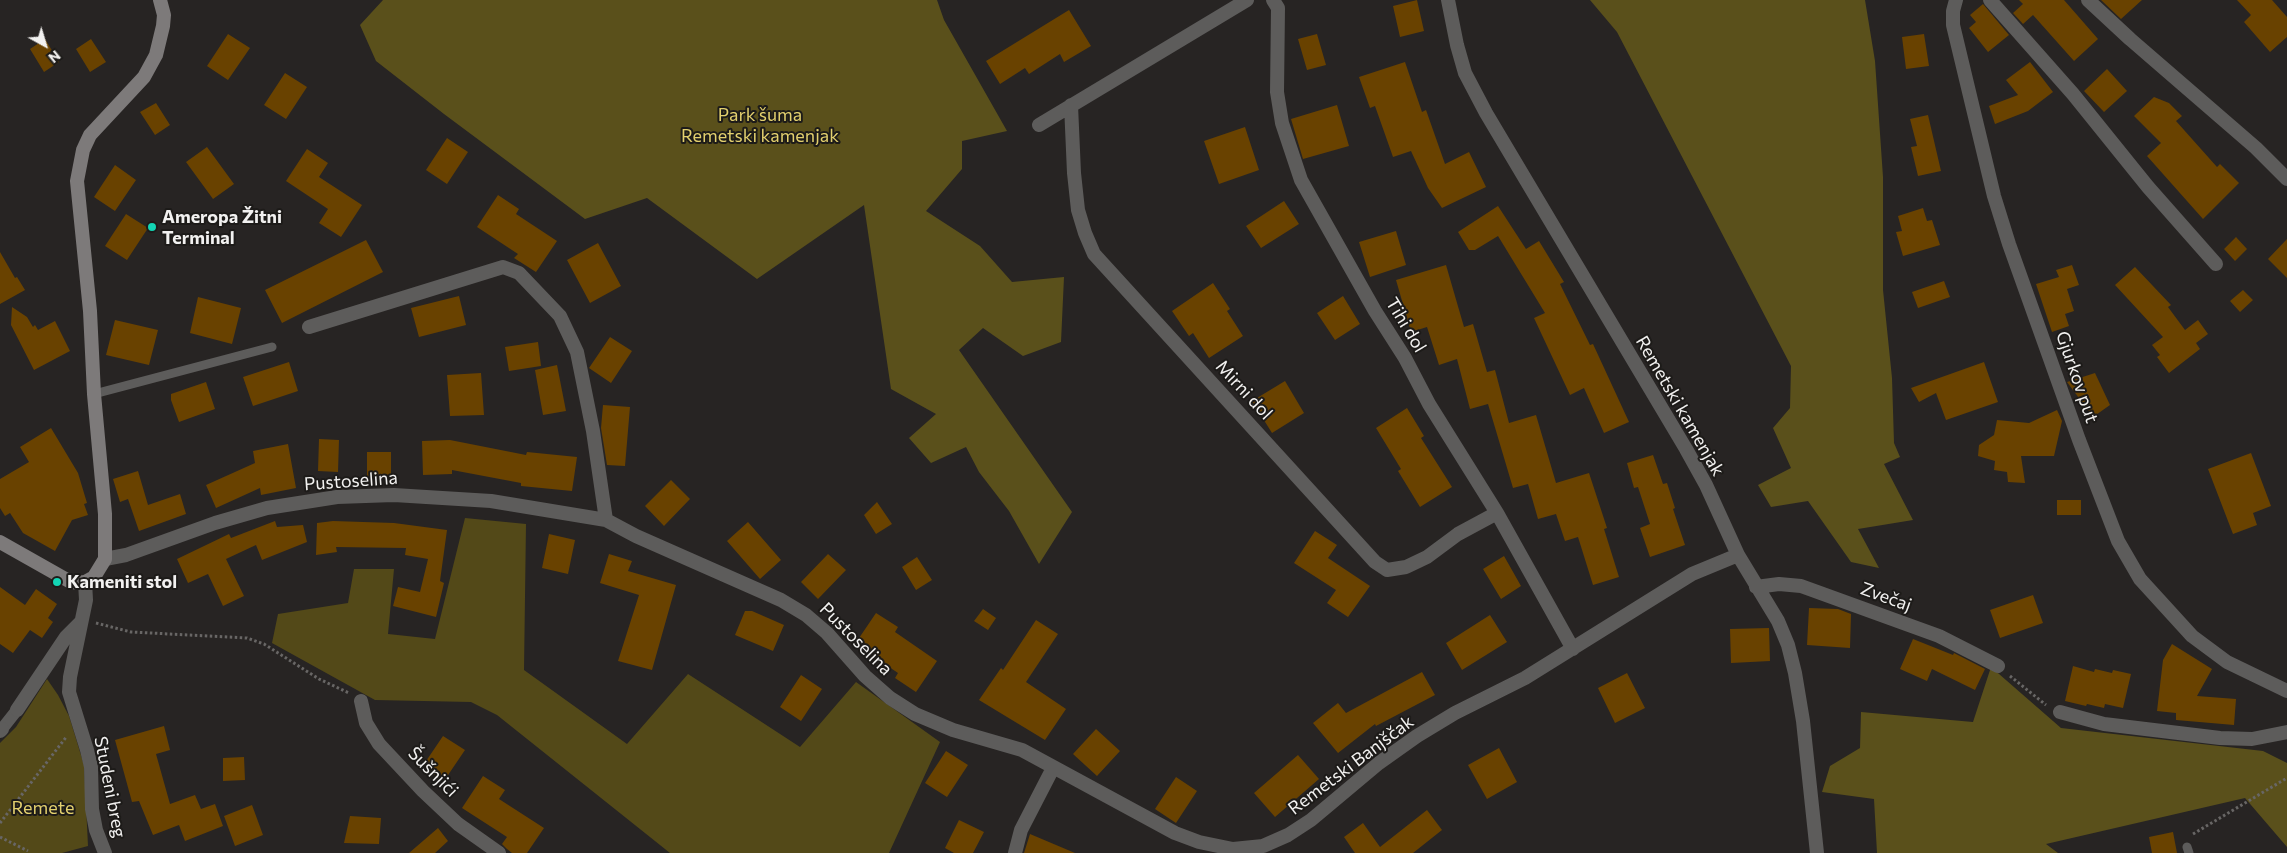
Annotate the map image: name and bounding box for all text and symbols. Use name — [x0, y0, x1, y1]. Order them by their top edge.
north arrow — [20, 20, 70, 70]
text: N — [45, 47, 64, 67]
park label: Park šuma Remetski kamenjak — [681, 104, 839, 146]
place label: Ameropa Žitni Terminal — [162, 206, 282, 248]
marker: Ameropa Žitni Terminal — [146, 221, 158, 233]
street label: Tihi dol — [1381, 294, 1431, 356]
street label: Gjurkov put — [2051, 328, 2103, 426]
street label: Remetski kamenjak — [1631, 332, 1729, 480]
street label: Mirni dol — [1211, 356, 1277, 424]
street label: Pustoselina — [303, 467, 399, 495]
place label: Kameniti stol — [67, 571, 177, 593]
marker: Kameniti stol — [51, 576, 63, 588]
street label: Zvečaj — [1858, 578, 1914, 616]
street label: Pustoselina — [815, 598, 897, 680]
street label: Remetski Banjščak — [1284, 711, 1418, 819]
street label: Studeni breg — [90, 734, 130, 840]
street label: Šušnjići — [403, 742, 463, 802]
park label: Remete — [12, 797, 74, 819]

